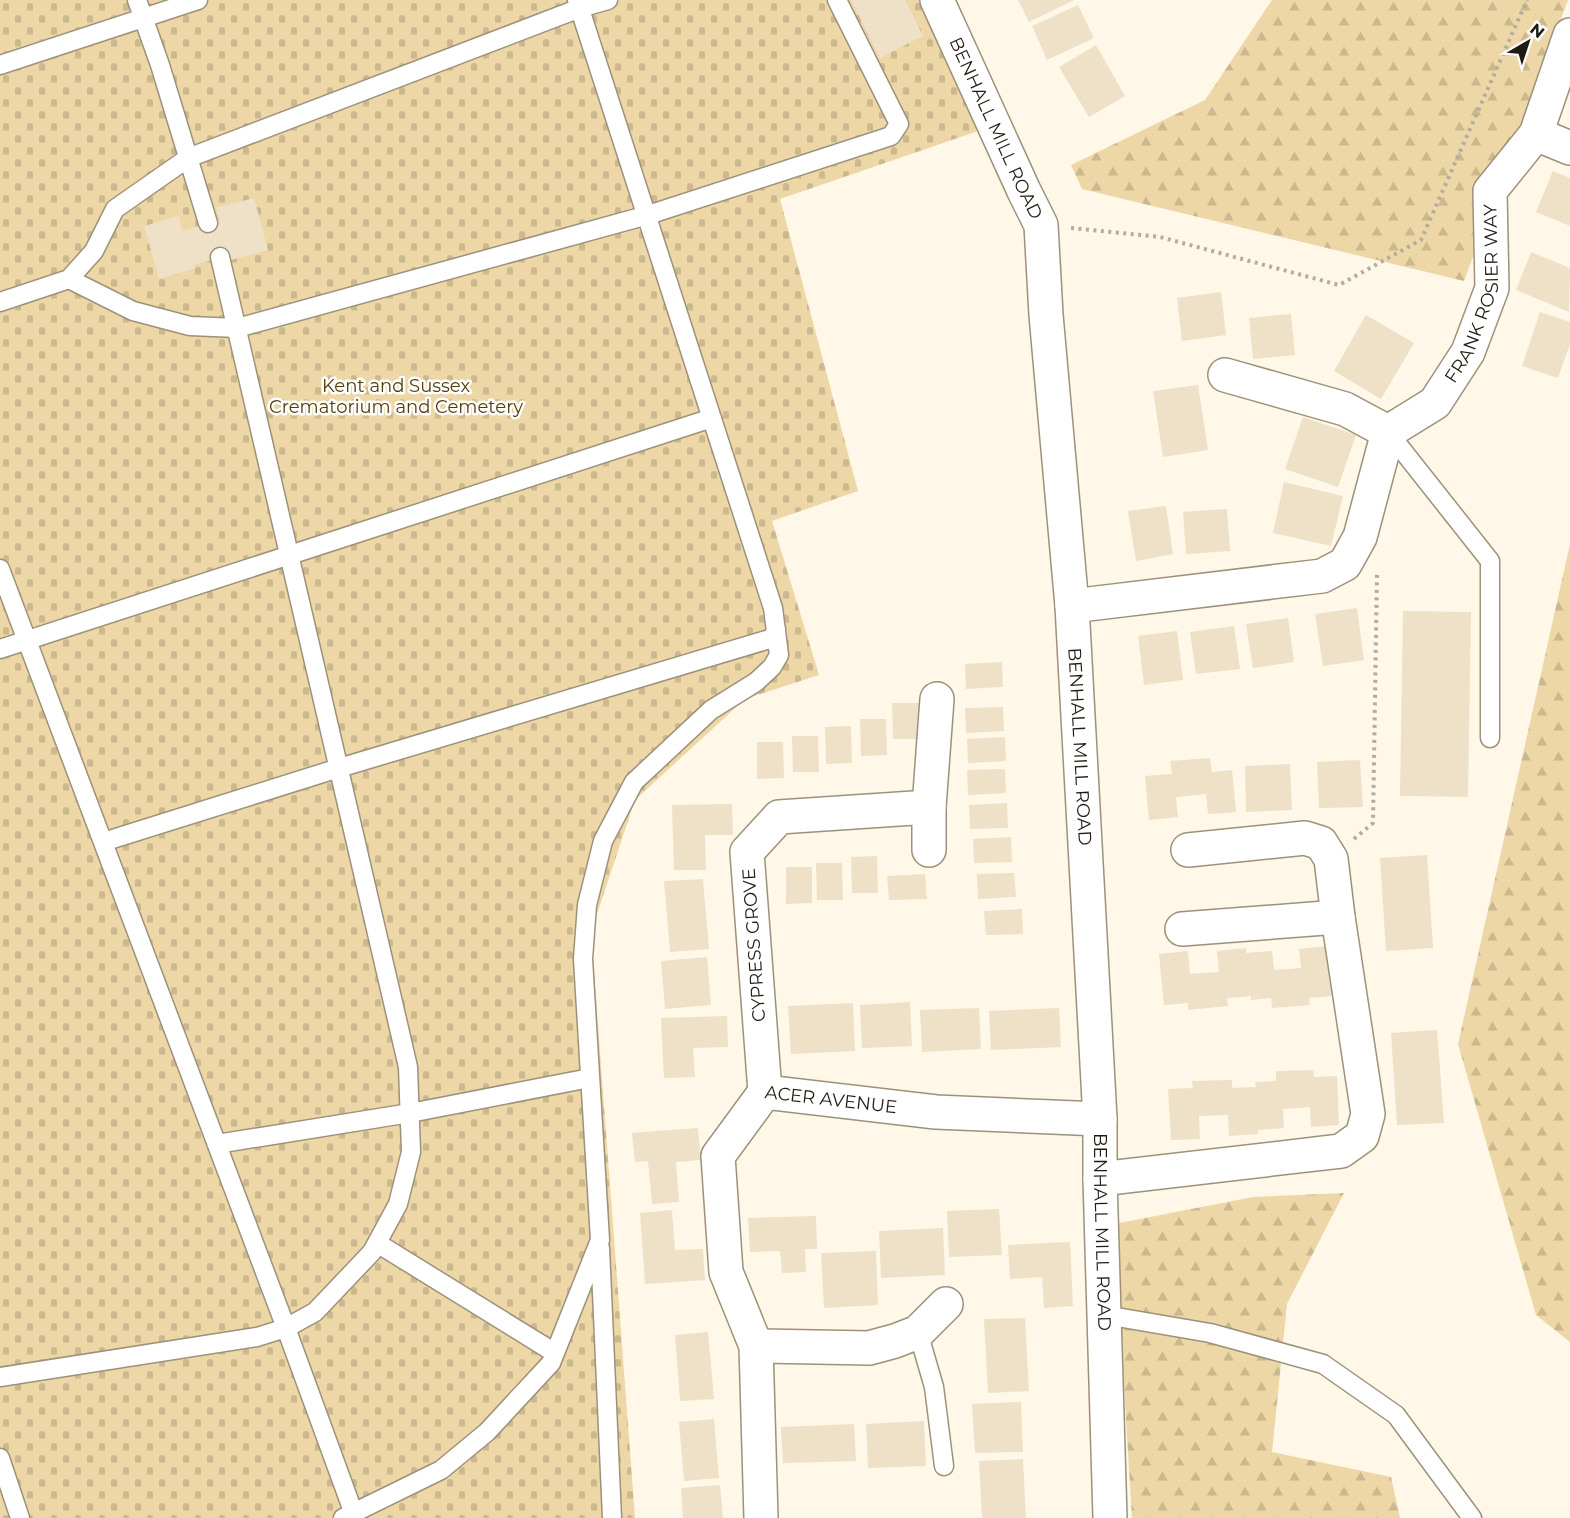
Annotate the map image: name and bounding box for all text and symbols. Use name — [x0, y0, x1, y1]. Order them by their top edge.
north arrow — [1498, 12, 1558, 72]
text: N — [1526, 19, 1548, 42]
street label: BENHALL MILL ROAD — [944, 34, 1047, 223]
street label: FRANK ROSIER WAY — [1440, 203, 1503, 387]
park label: Kent and Sussex Crematorium and Cemetery — [269, 375, 523, 418]
street label: BENHALL MILL ROAD — [1063, 647, 1096, 846]
street label: CYPRESS GROVE — [738, 867, 770, 1023]
street label: ACER AVENUE — [764, 1081, 898, 1118]
street label: BENHALL MILL ROAD — [1089, 1133, 1115, 1331]

